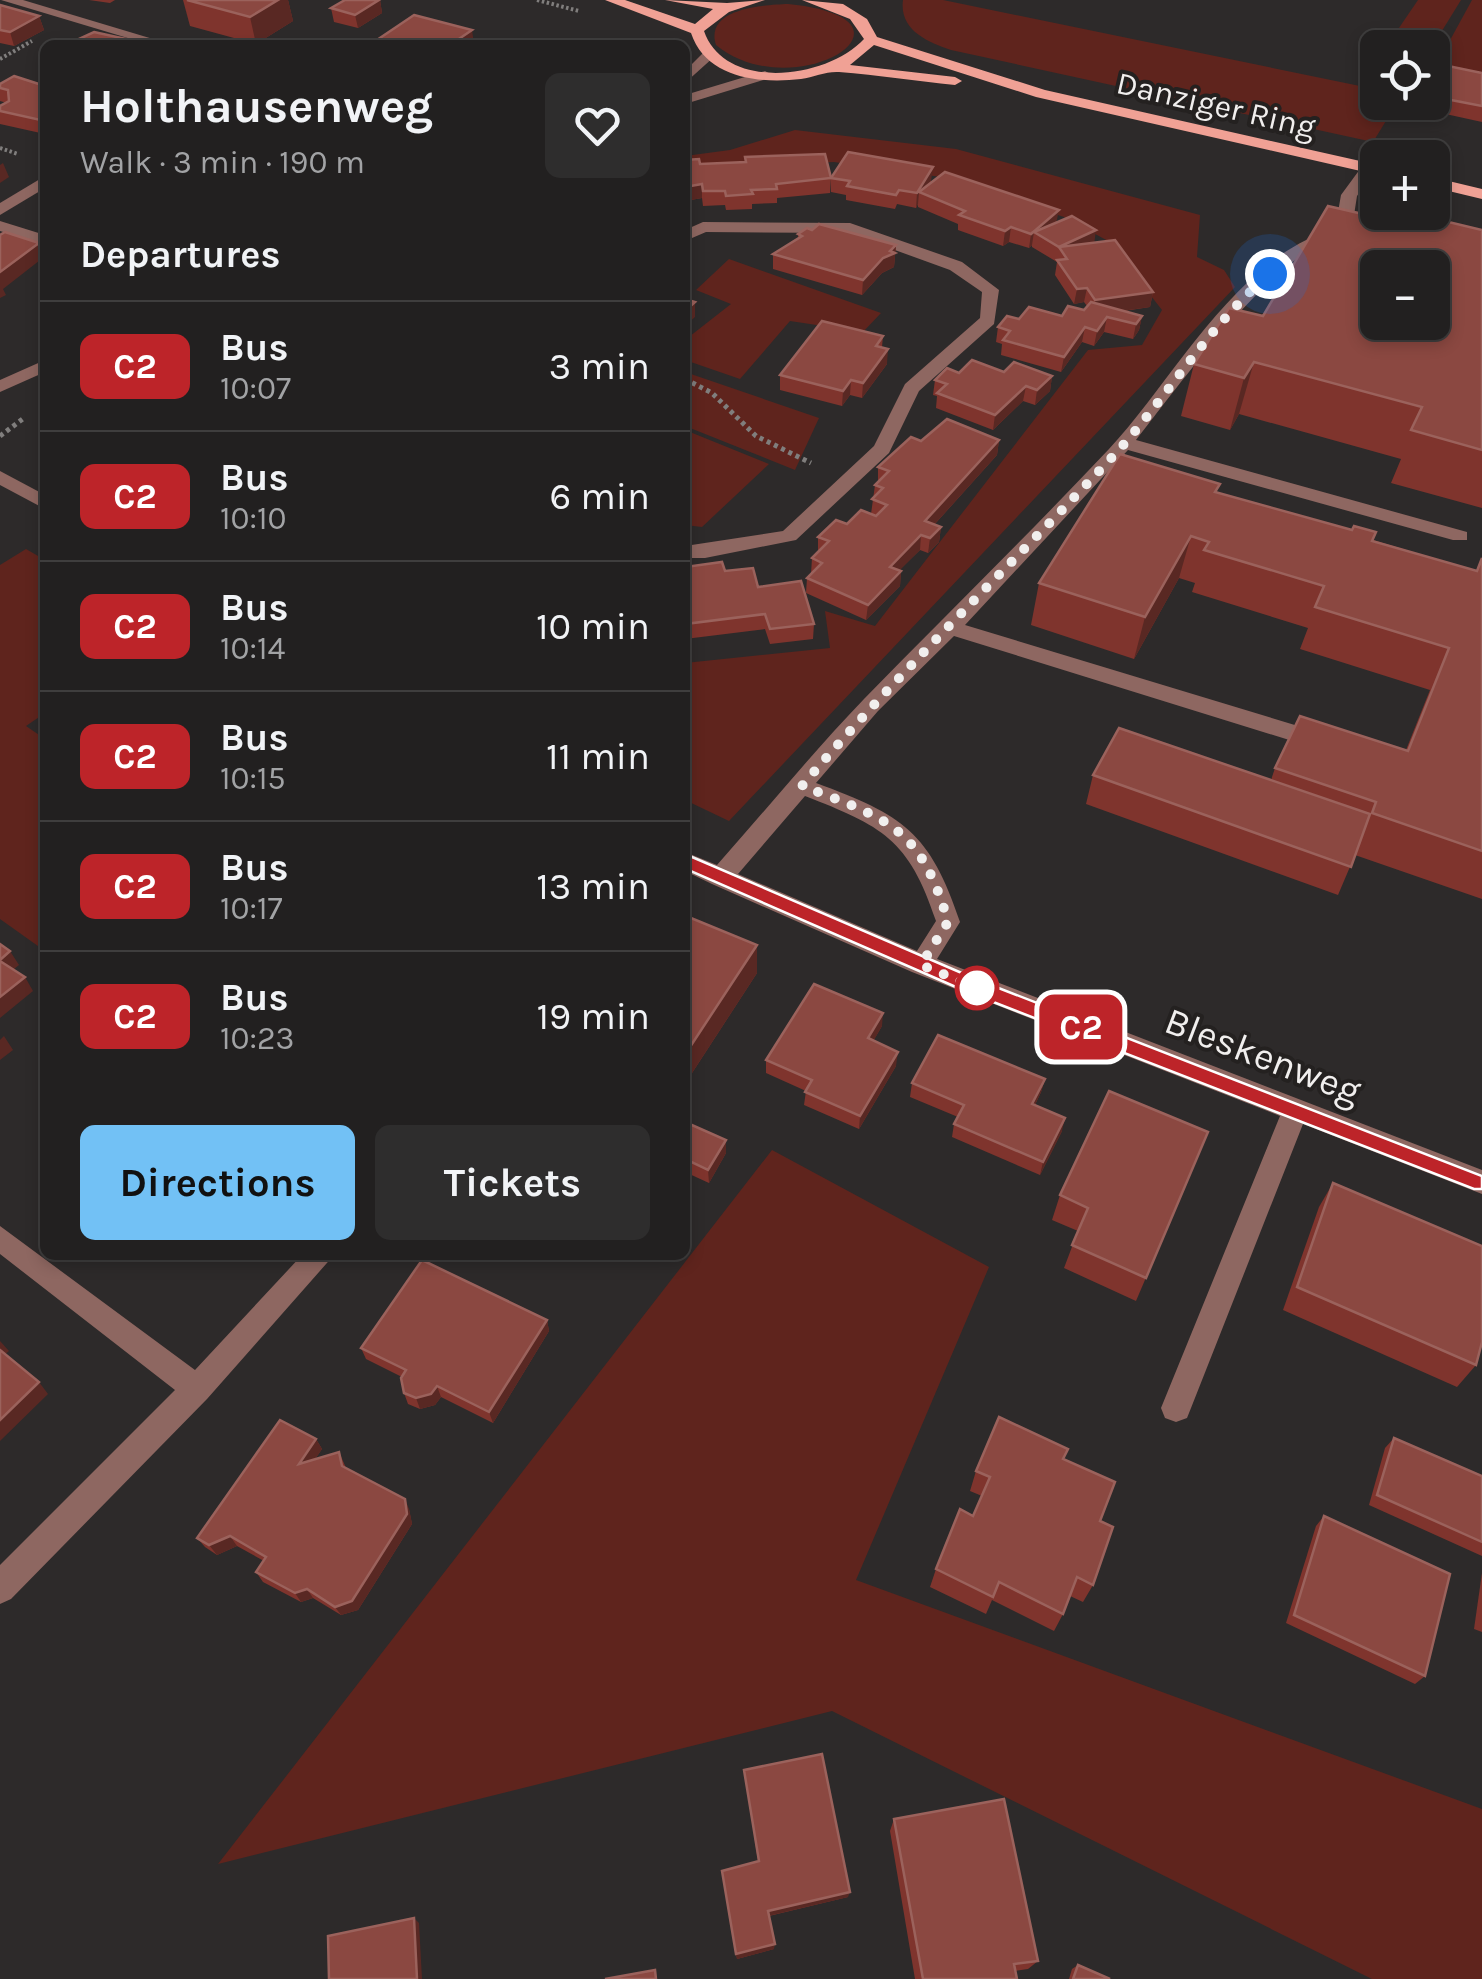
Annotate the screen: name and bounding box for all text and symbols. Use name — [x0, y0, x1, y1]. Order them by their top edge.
map controls — [1360, 30, 1450, 340]
button: locate — [1360, 30, 1450, 120]
street label: Danziger Ring — [1113, 64, 1319, 146]
button: heart — [545, 73, 650, 178]
text: Holthausenweg — [80, 78, 433, 134]
button: + — [1360, 140, 1450, 230]
text: Walk · 3 min · 190 m — [80, 144, 365, 181]
text: Departures — [80, 232, 280, 277]
your location — [1245, 249, 1295, 299]
button: − — [1360, 250, 1450, 340]
text: Bus — [220, 325, 289, 370]
text: 3 min — [549, 344, 650, 389]
text: C2 — [113, 346, 157, 387]
text: 10:07 — [220, 370, 291, 407]
text: Bus — [220, 455, 289, 500]
text: 6 min — [549, 474, 650, 519]
text: C2 — [113, 476, 157, 517]
text: 10:10 — [220, 500, 287, 537]
text: Bus — [220, 585, 289, 630]
text: 10 min — [536, 604, 650, 649]
text: C2 — [113, 606, 157, 647]
text: 10:14 — [220, 630, 285, 667]
text: Bus — [220, 715, 289, 760]
text: 11 min — [546, 734, 650, 779]
text: C2 — [113, 736, 157, 777]
text: 10:15 — [220, 760, 286, 797]
text: Bus — [220, 845, 289, 890]
text: 13 min — [536, 864, 650, 909]
text: C2 — [113, 866, 157, 907]
text: 10:17 — [220, 890, 283, 927]
unlabelled marker — [956, 967, 998, 1009]
text: Bus — [220, 975, 289, 1020]
text: 19 min — [537, 994, 650, 1039]
line badge: C2 — [1036, 994, 1126, 1060]
text: C2 — [113, 996, 157, 1037]
street label: Bleskenweg — [1159, 998, 1367, 1114]
text: C2 — [1059, 1007, 1103, 1048]
text: 10:23 — [220, 1020, 294, 1057]
button: Directions — [80, 1125, 355, 1240]
button: Tickets — [375, 1125, 650, 1240]

